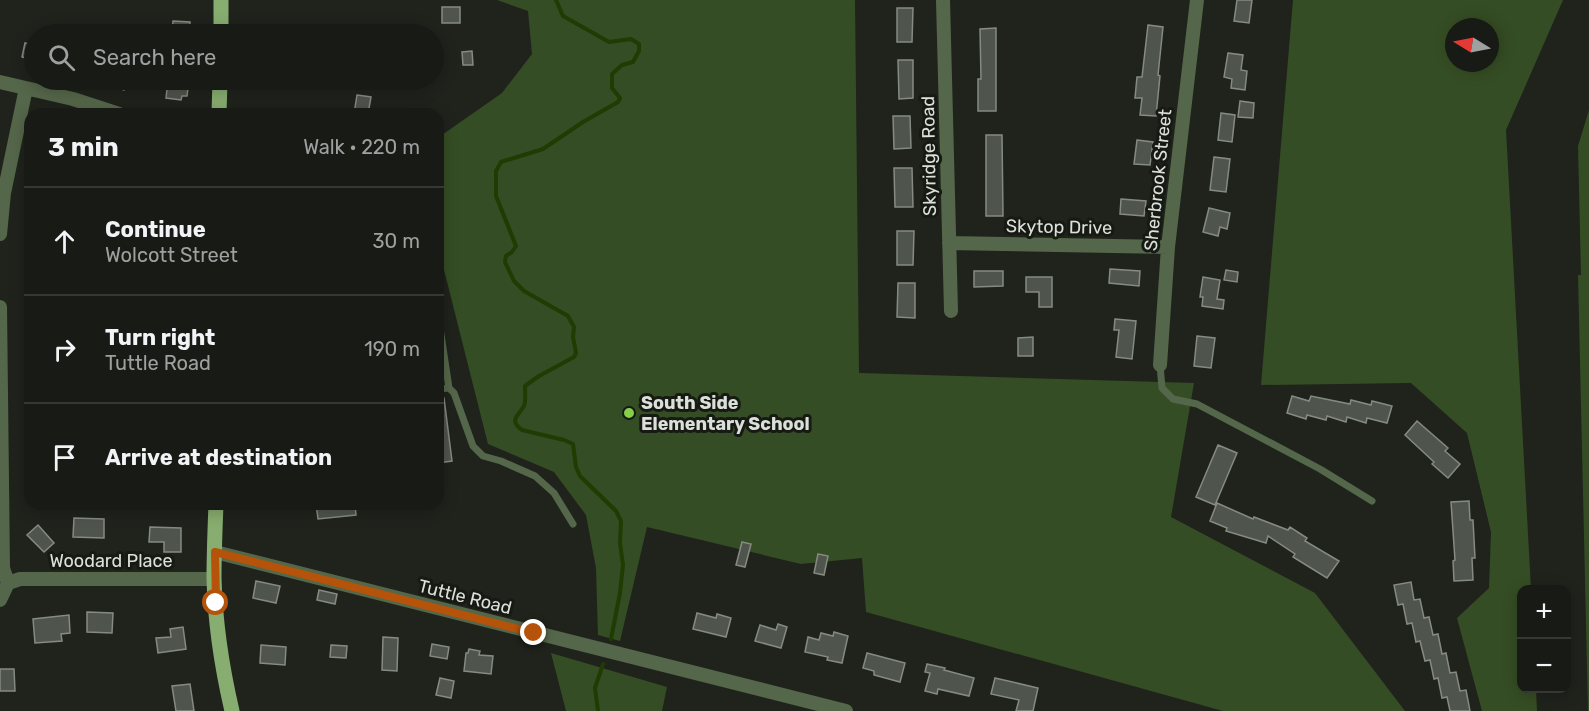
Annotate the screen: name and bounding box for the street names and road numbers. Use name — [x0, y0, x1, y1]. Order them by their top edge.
street label: Skyridge Road — [917, 96, 941, 216]
street label: Sherbrook Street — [1140, 108, 1176, 252]
street label: Skytop Drive — [1006, 215, 1112, 239]
street label: Woodard Place — [49, 550, 173, 572]
street label: Tuttle Road — [416, 575, 514, 619]

